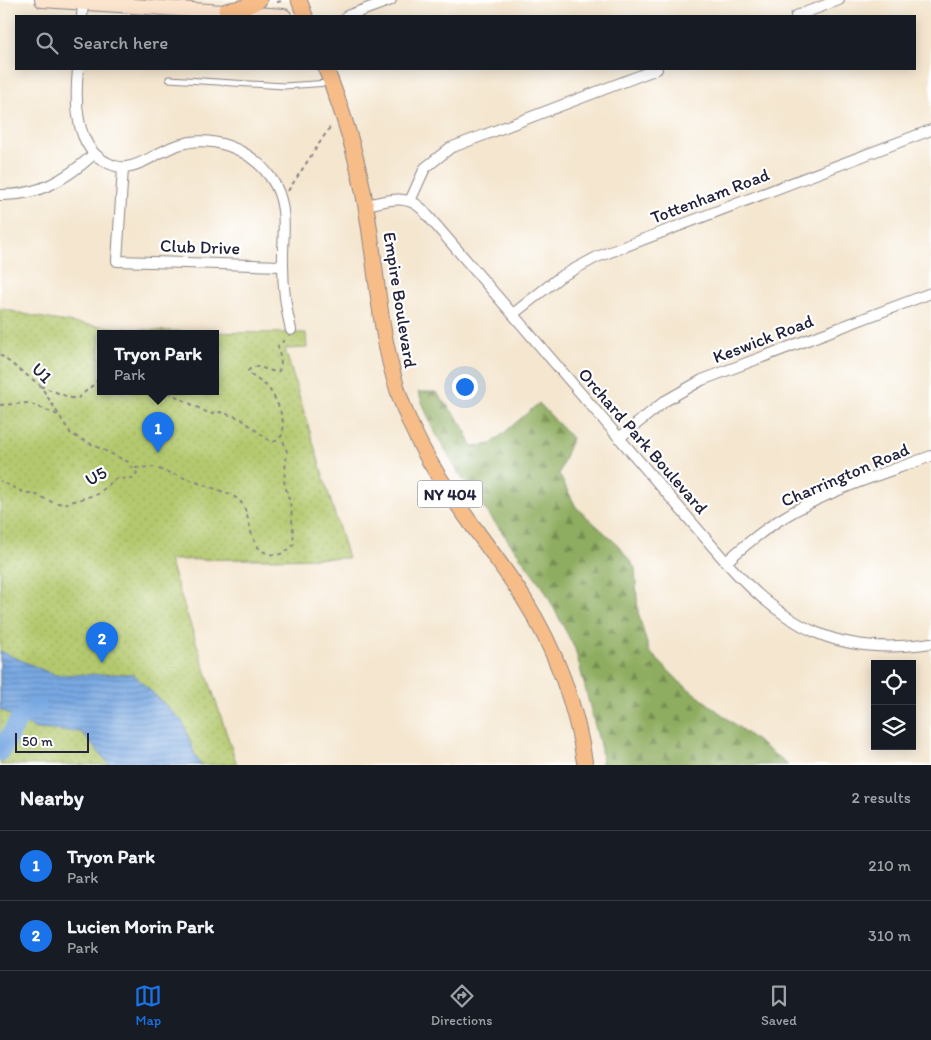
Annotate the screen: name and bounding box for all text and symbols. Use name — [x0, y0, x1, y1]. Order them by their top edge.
search box — [15, 15, 916, 70]
icon: search — [33, 29, 61, 57]
text: Search here — [73, 31, 168, 54]
street label: Tottenham Road — [647, 163, 773, 229]
street label: Empire Boulevard — [378, 230, 422, 370]
street label: Club Drive — [160, 235, 240, 259]
street label: Keswick Road — [710, 310, 817, 368]
popup — [97, 330, 219, 395]
text: Tryon Park — [114, 342, 202, 365]
street label: U1 — [27, 358, 57, 388]
street label: Orchard Park Boulevard — [574, 363, 713, 519]
text: Park — [114, 365, 146, 384]
your location — [452, 374, 478, 400]
pin: 1 — [142, 412, 174, 453]
street label: Charrington Road — [778, 438, 913, 512]
street label: U5 — [81, 461, 111, 491]
road number: NY 404 — [418, 480, 482, 508]
pin: 2 — [86, 622, 118, 663]
map controls — [871, 660, 916, 750]
button: locate — [871, 660, 916, 705]
button: layers — [871, 705, 916, 750]
scale bar — [15, 730, 89, 753]
text: 50 m — [22, 733, 53, 750]
text: Nearby — [20, 785, 84, 810]
text: 2 results — [851, 788, 911, 807]
text: Tryon Park — [67, 845, 155, 868]
text: 1 — [32, 856, 40, 875]
text: 210 m — [868, 856, 911, 875]
text: Park — [67, 868, 98, 887]
text: Lucien Morin Park — [67, 915, 214, 938]
text: 2 — [32, 926, 40, 945]
text: 310 m — [868, 926, 911, 945]
text: Park — [67, 938, 98, 957]
tab: Map — [134, 982, 162, 1029]
tab: Directions — [431, 982, 492, 1029]
tab: Saved — [761, 982, 797, 1029]

